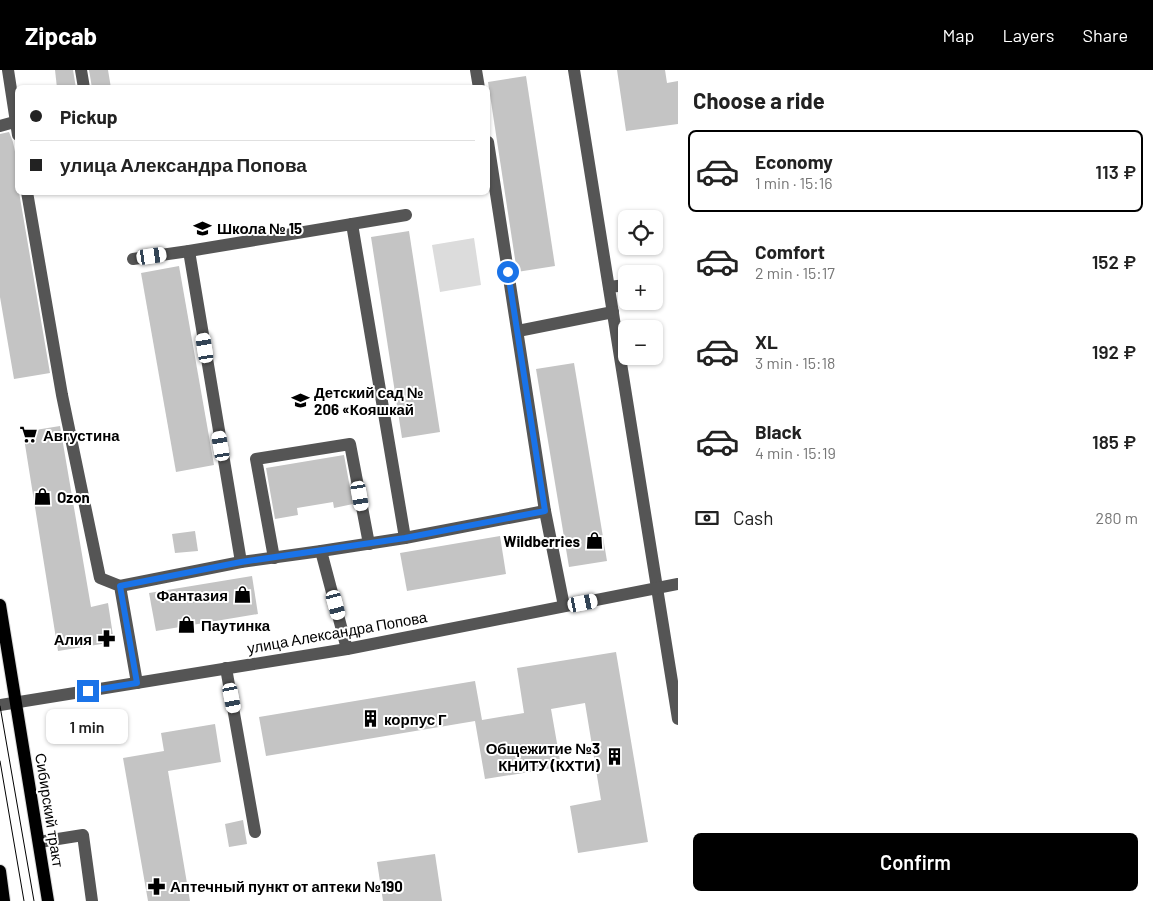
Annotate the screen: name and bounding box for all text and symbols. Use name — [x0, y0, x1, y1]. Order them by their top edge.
text: Zipcab — [25, 21, 97, 50]
text: Map — [942, 24, 974, 46]
text: Layers — [1002, 24, 1055, 46]
text: Share — [1083, 24, 1128, 46]
text: Choose a ride — [693, 87, 825, 113]
text: Pickup — [60, 105, 118, 128]
icon: car — [695, 149, 740, 194]
text: Economy — [755, 150, 833, 173]
text: улица Александра Попова — [60, 153, 307, 176]
text: 113 ₽ — [1095, 160, 1136, 183]
text: 1 min · 15:16 — [755, 173, 833, 192]
map controls — [618, 210, 663, 365]
button: locate — [618, 210, 663, 255]
school or university icon: Школа № 15 — [193, 218, 213, 238]
place label: Школа № 15 — [217, 219, 302, 237]
icon: car — [695, 239, 740, 284]
text: Comfort — [755, 240, 825, 263]
car — [136, 246, 167, 266]
text: 152 ₽ — [1092, 250, 1136, 273]
route start — [497, 261, 519, 283]
text: 2 min · 15:17 — [755, 263, 835, 282]
button: + — [618, 265, 663, 310]
button: − — [618, 320, 663, 365]
icon: car — [695, 329, 740, 374]
text: XL — [755, 330, 778, 353]
car — [195, 332, 214, 364]
text: 192 ₽ — [1092, 340, 1136, 363]
text: 3 min · 15:18 — [755, 353, 835, 372]
place label: Детский сад № 206 «Кояшкай — [314, 383, 424, 418]
school or university icon: Детский сад № 206 «Кояшкай — [290, 391, 310, 411]
icon: car — [695, 419, 740, 464]
text: Black — [755, 420, 802, 443]
supermarket icon: Августина — [19, 425, 39, 445]
place label: Августина — [43, 426, 120, 444]
car — [211, 430, 230, 462]
text: 185 ₽ — [1092, 430, 1136, 453]
text: 4 min · 15:19 — [755, 443, 836, 462]
car — [350, 480, 369, 512]
shop icon: Ozon — [33, 487, 53, 507]
place label: Ozon — [57, 488, 90, 506]
icon: cash — [693, 504, 721, 532]
text: Cash — [733, 506, 774, 529]
text: 280 m — [1096, 508, 1138, 527]
shop icon: Wildberries — [584, 531, 604, 551]
place label: Wildberries — [503, 532, 580, 550]
shop icon: Фантазия — [232, 585, 252, 605]
place label: Фантазия — [156, 586, 228, 604]
car — [324, 589, 347, 621]
car — [566, 593, 599, 613]
street label: улица Александра Попова — [246, 607, 429, 657]
shop icon: Паутинка — [177, 615, 197, 635]
place label: Паутинка — [201, 616, 271, 634]
pharmacy icon: Алия — [96, 629, 116, 649]
place label: Алия — [54, 630, 92, 648]
route end — [77, 680, 99, 702]
car — [221, 682, 242, 714]
callout: 1 min — [47, 708, 129, 744]
building icon: корпус Г — [360, 709, 380, 729]
place label: корпус Г — [384, 710, 447, 728]
text: 1 min — [70, 717, 104, 736]
place label: Общежитие №3 КНИТУ (КХТИ) — [486, 739, 601, 774]
building icon: Общежитие №3 КНИТУ (КХТИ) — [604, 747, 624, 767]
street label: Сибирский тракт — [32, 752, 68, 869]
button: Confirm — [693, 833, 1138, 891]
pharmacy icon: Аптечный пункт от аптеки №190 — [146, 876, 166, 896]
place label: Аптечный пункт от аптеки №190 — [170, 877, 403, 895]

